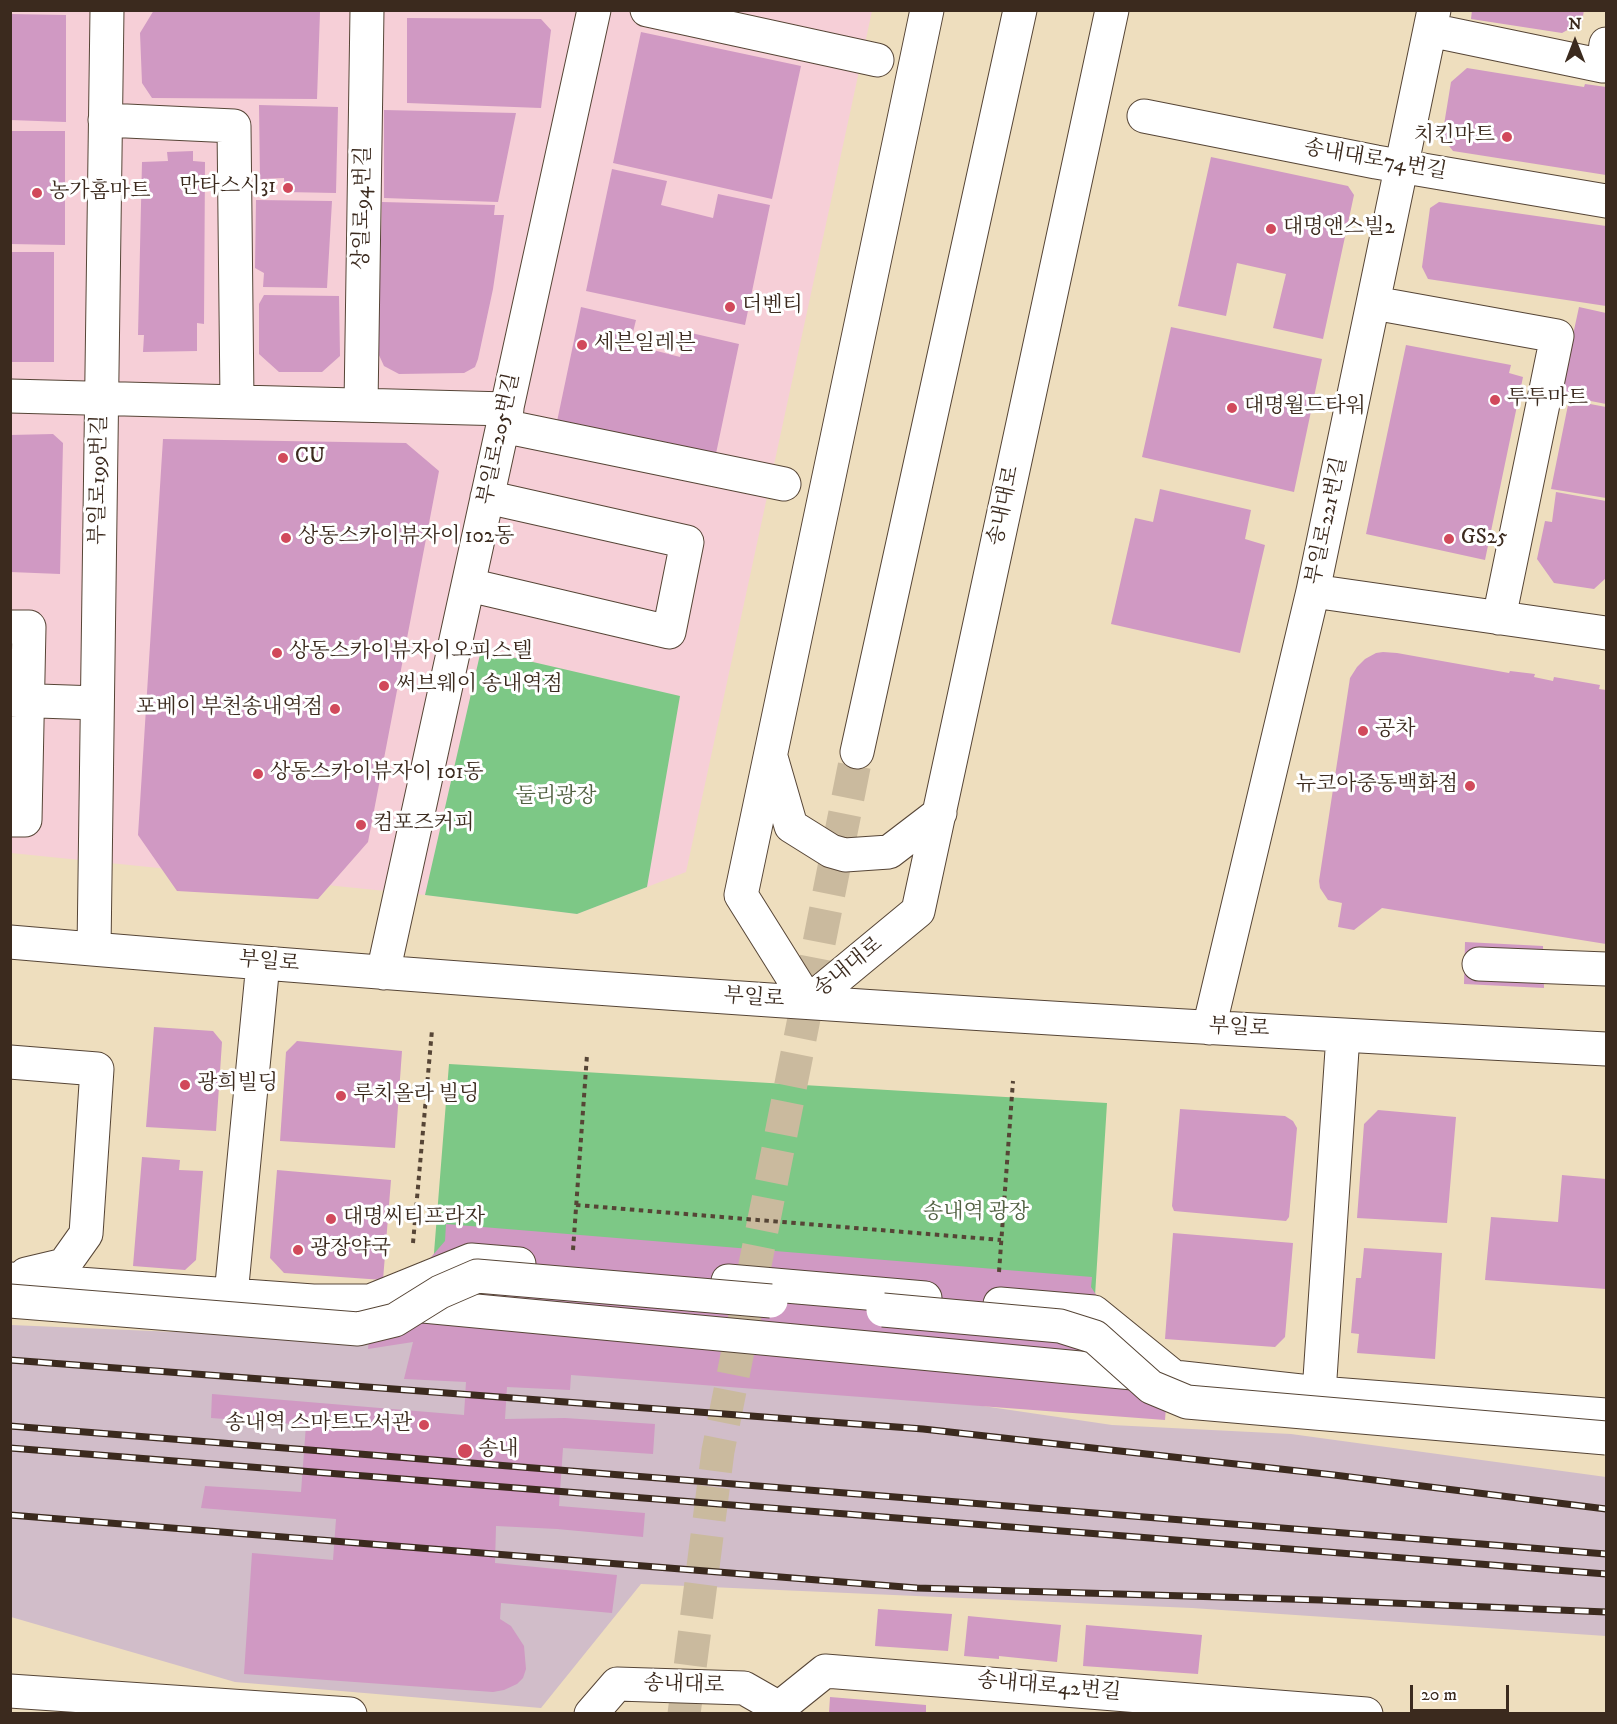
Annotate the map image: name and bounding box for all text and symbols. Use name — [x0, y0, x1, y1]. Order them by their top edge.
north arrow — [1545, 12, 1605, 72]
text: N — [1568, 14, 1582, 34]
place label: 치킨마트 — [1414, 124, 1495, 150]
marker: 치킨마트 — [1500, 130, 1514, 144]
street label: 송내대로74번길 — [1302, 136, 1448, 186]
street label: 상일로94번길 — [350, 146, 378, 270]
place label: 만타스시31 — [179, 175, 276, 201]
place label: 농가홈마트 — [49, 180, 150, 206]
marker: 만타스시31 — [281, 181, 295, 195]
marker: 농가홈마트 — [30, 186, 44, 200]
place label: 대명앤스빌2 — [1283, 216, 1395, 242]
marker: 대명앤스빌2 — [1264, 222, 1278, 236]
place label: 더벤티 — [742, 294, 803, 320]
marker: 더벤티 — [723, 300, 737, 314]
place label: 세븐일레븐 — [594, 332, 695, 358]
marker: 세븐일레븐 — [575, 338, 589, 352]
street label: 부일로205번길 — [474, 371, 526, 507]
place label: 투투마트 — [1507, 387, 1588, 413]
marker: 투투마트 — [1488, 393, 1502, 407]
place label: 대명월드타워 — [1244, 395, 1366, 421]
marker: 대명월드타워 — [1225, 401, 1239, 415]
street label: 부일로199번길 — [86, 415, 114, 545]
place label: CU — [295, 445, 325, 471]
marker: CU — [276, 451, 290, 465]
street label: 부일로221번길 — [1302, 455, 1354, 587]
street label: 송내대로 — [984, 464, 1026, 548]
place label: 상동스카이뷰자이 102동 — [298, 525, 514, 551]
place label: GS25 — [1461, 526, 1507, 552]
marker: 상동스카이뷰자이 102동 — [279, 531, 293, 545]
marker: GS25 — [1442, 532, 1456, 546]
place label: 상동스카이뷰자이오피스텔 — [289, 640, 532, 666]
marker: 상동스카이뷰자이오피스텔 — [270, 646, 284, 660]
place label: 써브웨이 송내역점 — [396, 673, 563, 699]
marker: 써브웨이 송내역점 — [377, 679, 391, 693]
place label: 포베이 부천송내역점 — [136, 696, 323, 722]
marker: 포베이 부천송내역점 — [328, 702, 342, 716]
place label: 공차 — [1375, 718, 1416, 744]
marker: 공차 — [1356, 724, 1370, 738]
place label: 상동스카이뷰자이 101동 — [270, 761, 484, 787]
marker: 상동스카이뷰자이 101동 — [251, 767, 265, 781]
place label: 뉴코아중동백화점 — [1296, 773, 1458, 799]
marker: 뉴코아중동백화점 — [1463, 779, 1477, 793]
park label: 둘리광장 — [515, 785, 597, 811]
place label: 컴포즈커피 — [373, 812, 474, 838]
marker: 컴포즈커피 — [354, 818, 368, 832]
street label: 송내대로 — [810, 933, 888, 1003]
street label: 부일로 — [238, 948, 300, 978]
street label: 부일로 — [723, 984, 785, 1014]
street label: 부일로 — [1208, 1015, 1270, 1043]
place label: 광희빌딩 — [197, 1072, 278, 1098]
marker: 광희빌딩 — [178, 1078, 192, 1092]
place label: 루치올라 빌딩 — [353, 1083, 479, 1109]
marker: 루치올라 빌딩 — [334, 1089, 348, 1103]
park label: 송내역 광장 — [923, 1201, 1029, 1227]
place label: 대명씨티프라자 — [343, 1206, 485, 1232]
marker: 대명씨티프라자 — [324, 1212, 338, 1226]
place label: 광장약국 — [310, 1237, 391, 1263]
marker: 광장약국 — [291, 1243, 305, 1257]
place label: 송내역 스마트도서관 — [225, 1412, 412, 1438]
marker: 송내역 스마트도서관 — [417, 1418, 431, 1432]
place label: 송내 — [478, 1438, 519, 1464]
marker: 송내 — [456, 1442, 474, 1460]
street label: 송내대로42번길 — [976, 1669, 1122, 1707]
street label: 송내대로 — [643, 1672, 725, 1700]
scale bar — [1413, 1673, 1512, 1711]
text: 20 m — [1421, 1684, 1457, 1706]

